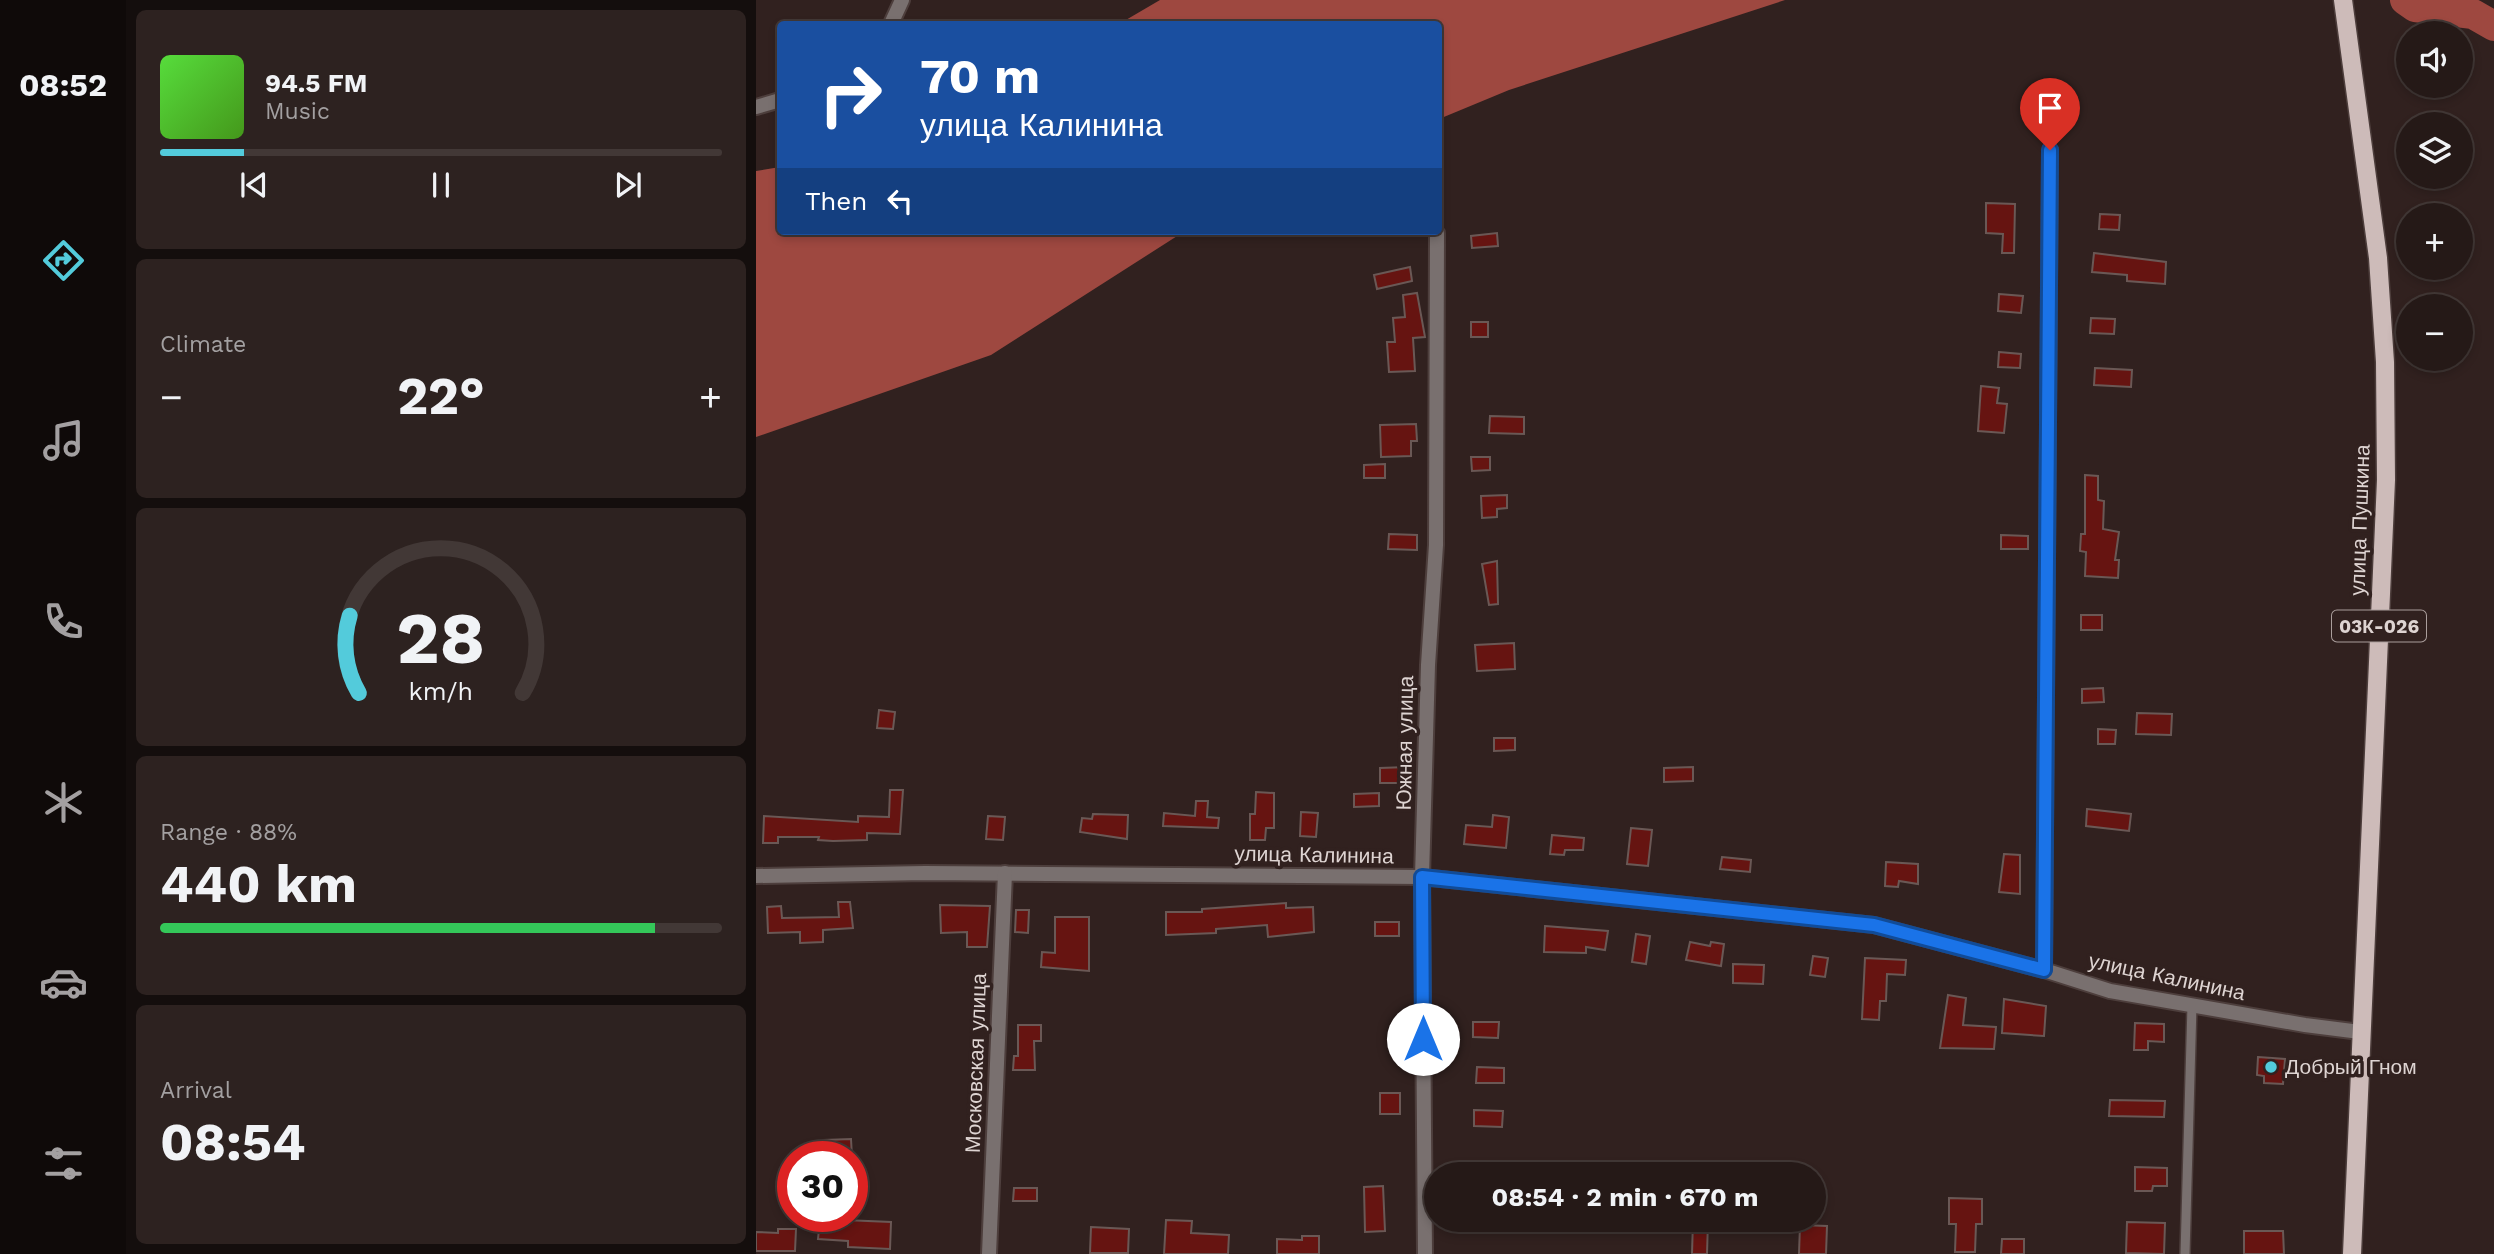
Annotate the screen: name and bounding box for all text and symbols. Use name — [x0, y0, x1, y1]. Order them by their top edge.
map controls — [2396, 21, 2473, 371]
button: sound — [2396, 21, 2473, 98]
text: 70 m — [920, 47, 1040, 105]
icon: right — [805, 49, 896, 140]
text: 08:52 — [19, 66, 107, 104]
text: 94.5 FM — [265, 68, 367, 98]
pin — [2020, 78, 2080, 150]
icon: arrive — [2031, 89, 2069, 127]
text: Music — [265, 98, 330, 125]
text: улица Калинина — [920, 106, 1163, 144]
button: layers — [2396, 112, 2473, 189]
icon: previous — [235, 166, 273, 204]
icon: pause — [422, 166, 460, 204]
icon: next — [609, 166, 647, 204]
icon: left — [881, 182, 919, 220]
text: Then — [805, 186, 867, 216]
button: + — [2396, 203, 2473, 280]
icon: directions — [39, 236, 88, 285]
button: − — [2396, 294, 2473, 371]
text: Climate — [160, 331, 246, 358]
text: 22° — [397, 366, 485, 427]
text: − — [160, 375, 183, 419]
text: + — [699, 375, 722, 419]
icon: music — [39, 416, 88, 465]
street label: улица Пушкина — [2344, 444, 2375, 596]
text: 28 — [396, 595, 486, 681]
icon: phone — [39, 597, 88, 646]
road number: 03К-026 — [2332, 610, 2426, 642]
street label: Южная улица — [1391, 675, 1418, 811]
text: km/h — [409, 677, 473, 706]
icon: climate — [39, 778, 88, 827]
text: Range · 88% — [160, 819, 297, 846]
street label: улица Калинина — [1234, 841, 1394, 868]
text: 440 km — [160, 854, 357, 915]
street label: улица Калинина — [2087, 948, 2248, 1005]
icon: car — [39, 958, 88, 1007]
street label: Московская улица — [960, 972, 991, 1153]
position arrow — [1386, 1002, 1460, 1076]
place label: Добрый Гном — [2285, 1054, 2417, 1079]
marker: Добрый Гном — [2263, 1059, 2279, 1075]
text: Arrival — [160, 1077, 232, 1104]
text: 08:54 — [160, 1112, 306, 1173]
icon: filters — [39, 1139, 88, 1188]
speed limit sign: 30 — [777, 1141, 868, 1232]
text: 08:54 · 2 min · 670 m — [1491, 1182, 1759, 1212]

